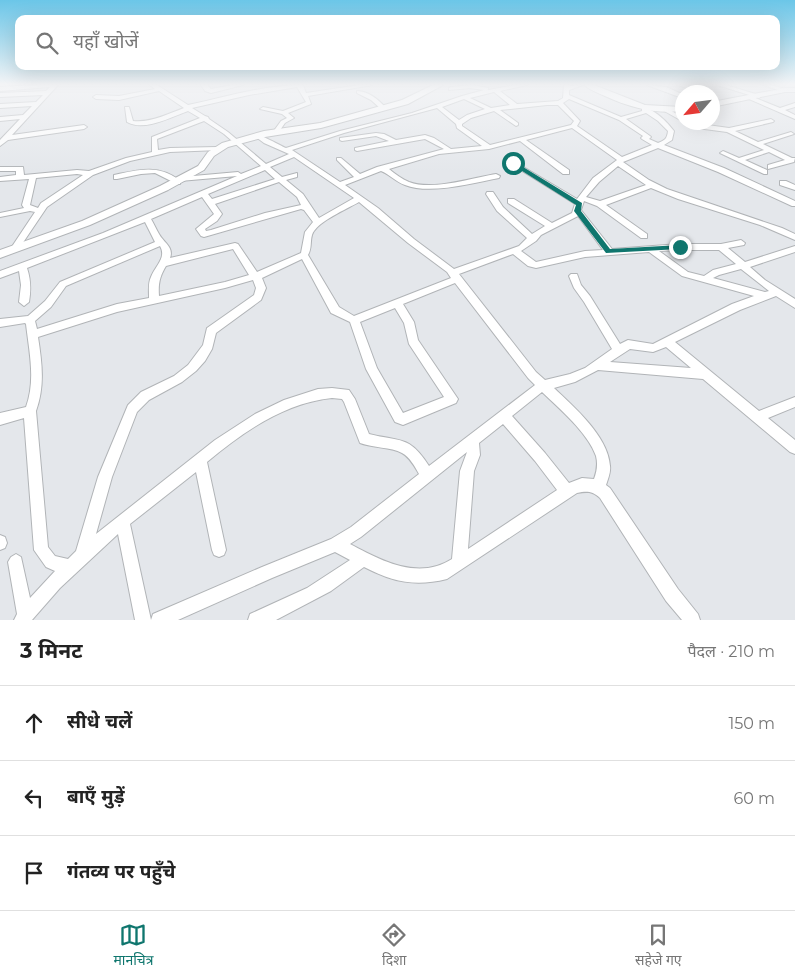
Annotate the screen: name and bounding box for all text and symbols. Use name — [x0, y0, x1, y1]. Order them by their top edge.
search box — [15, 15, 780, 70]
icon: search — [33, 29, 61, 57]
text: यहाँ खोजें — [73, 30, 139, 53]
north arrow — [675, 85, 720, 130]
route start — [502, 152, 525, 175]
route end — [669, 236, 692, 259]
text: 3 मिनट — [20, 638, 82, 663]
text: पैदल · 210 m — [688, 642, 775, 661]
icon: ahead — [20, 709, 48, 737]
text: सीधे चलें — [67, 710, 132, 733]
text: 150 m — [728, 714, 775, 733]
icon: left — [20, 784, 48, 812]
text: बाएँ मुड़ें — [67, 785, 124, 808]
text: 60 m — [733, 789, 775, 808]
icon: arrive — [20, 859, 48, 887]
text: गंतव्य पर पहुँचे — [67, 860, 175, 883]
tab: मानचित्र — [113, 921, 153, 971]
tab: दिशा — [380, 921, 408, 971]
tab: सहेजे गए — [635, 921, 682, 971]

